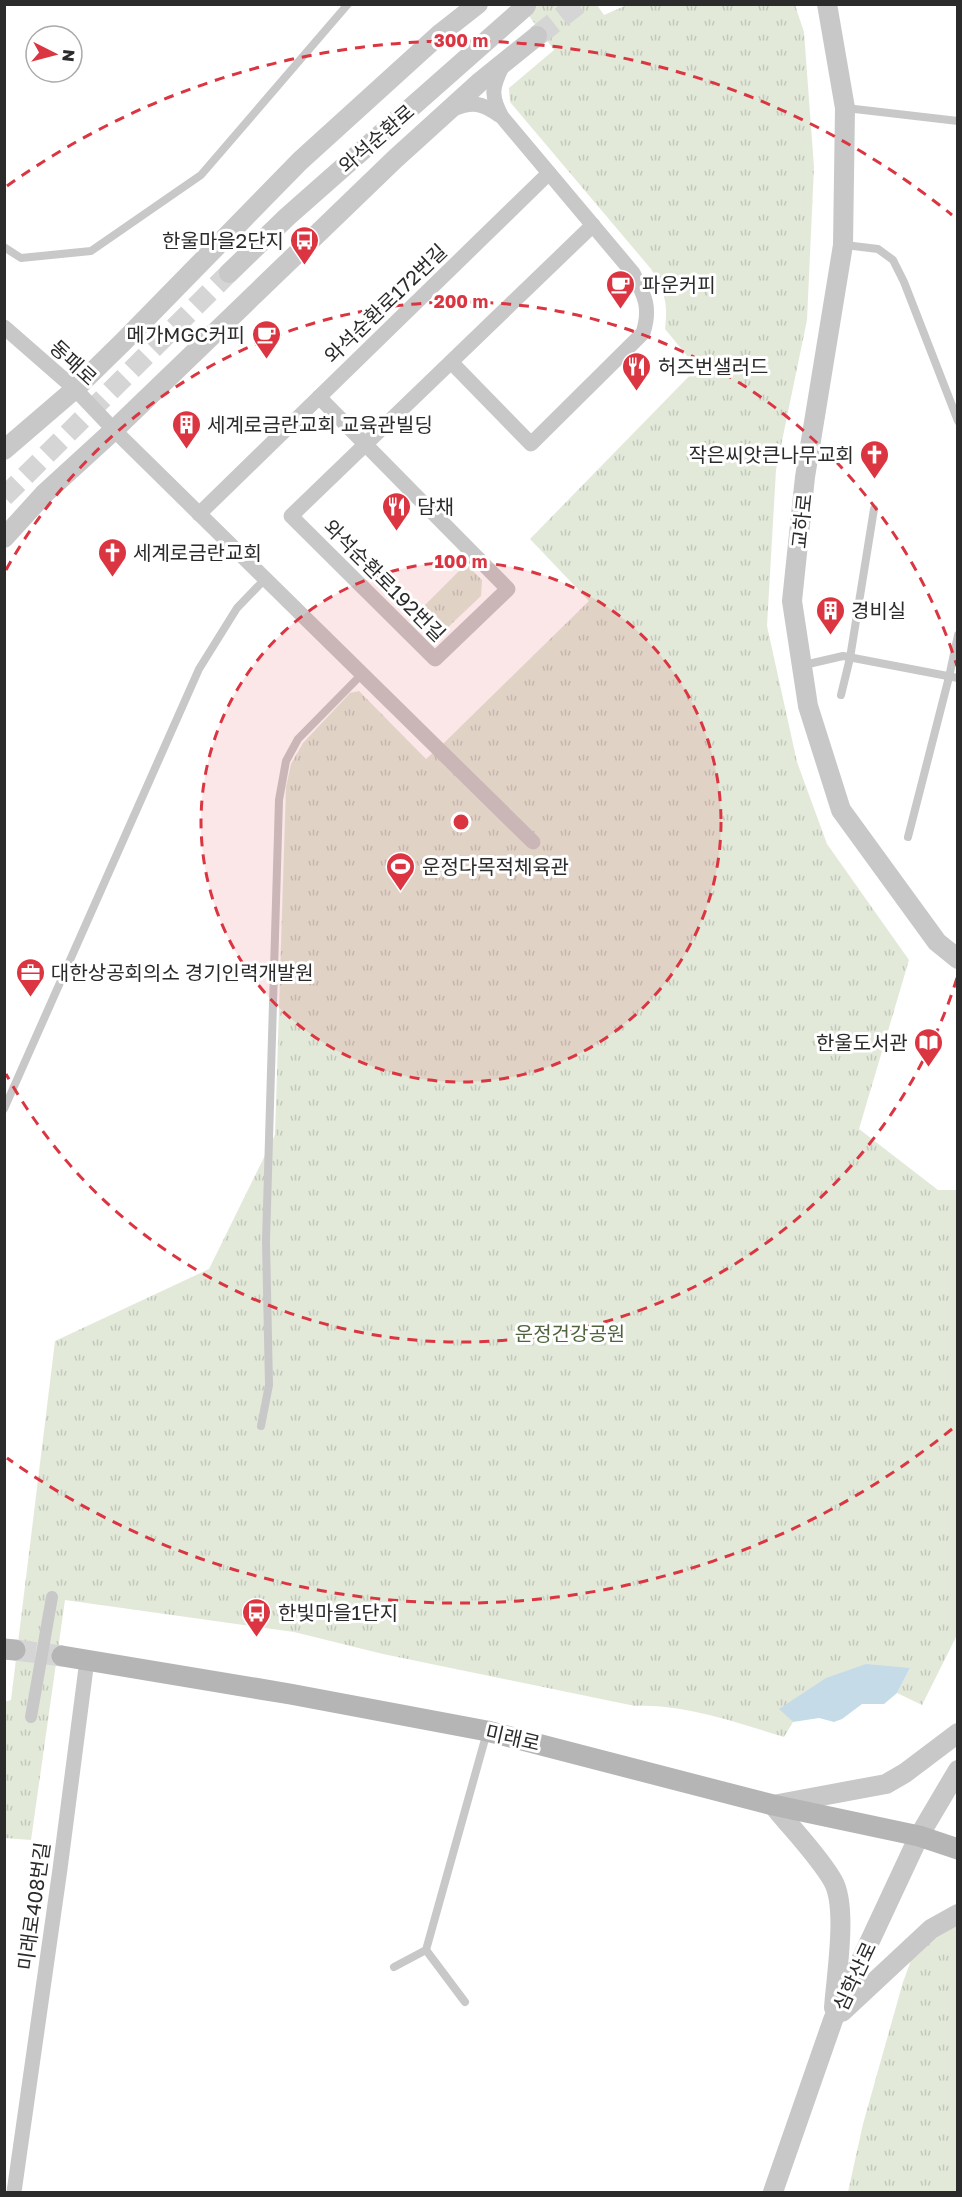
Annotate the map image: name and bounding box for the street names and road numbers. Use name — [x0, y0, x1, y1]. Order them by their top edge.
street label: 와석순환로 — [333, 99, 419, 177]
street label: 와석순환로172번길 — [319, 239, 451, 367]
street label: 동패로 — [46, 334, 102, 390]
street label: 교하로 — [786, 492, 816, 550]
street label: 와석순환로192번길 — [319, 514, 451, 646]
street label: 미래로 — [483, 1719, 543, 1755]
street label: 미래로408번길 — [12, 1841, 54, 1971]
street label: 심학산로 — [828, 1938, 880, 2014]

